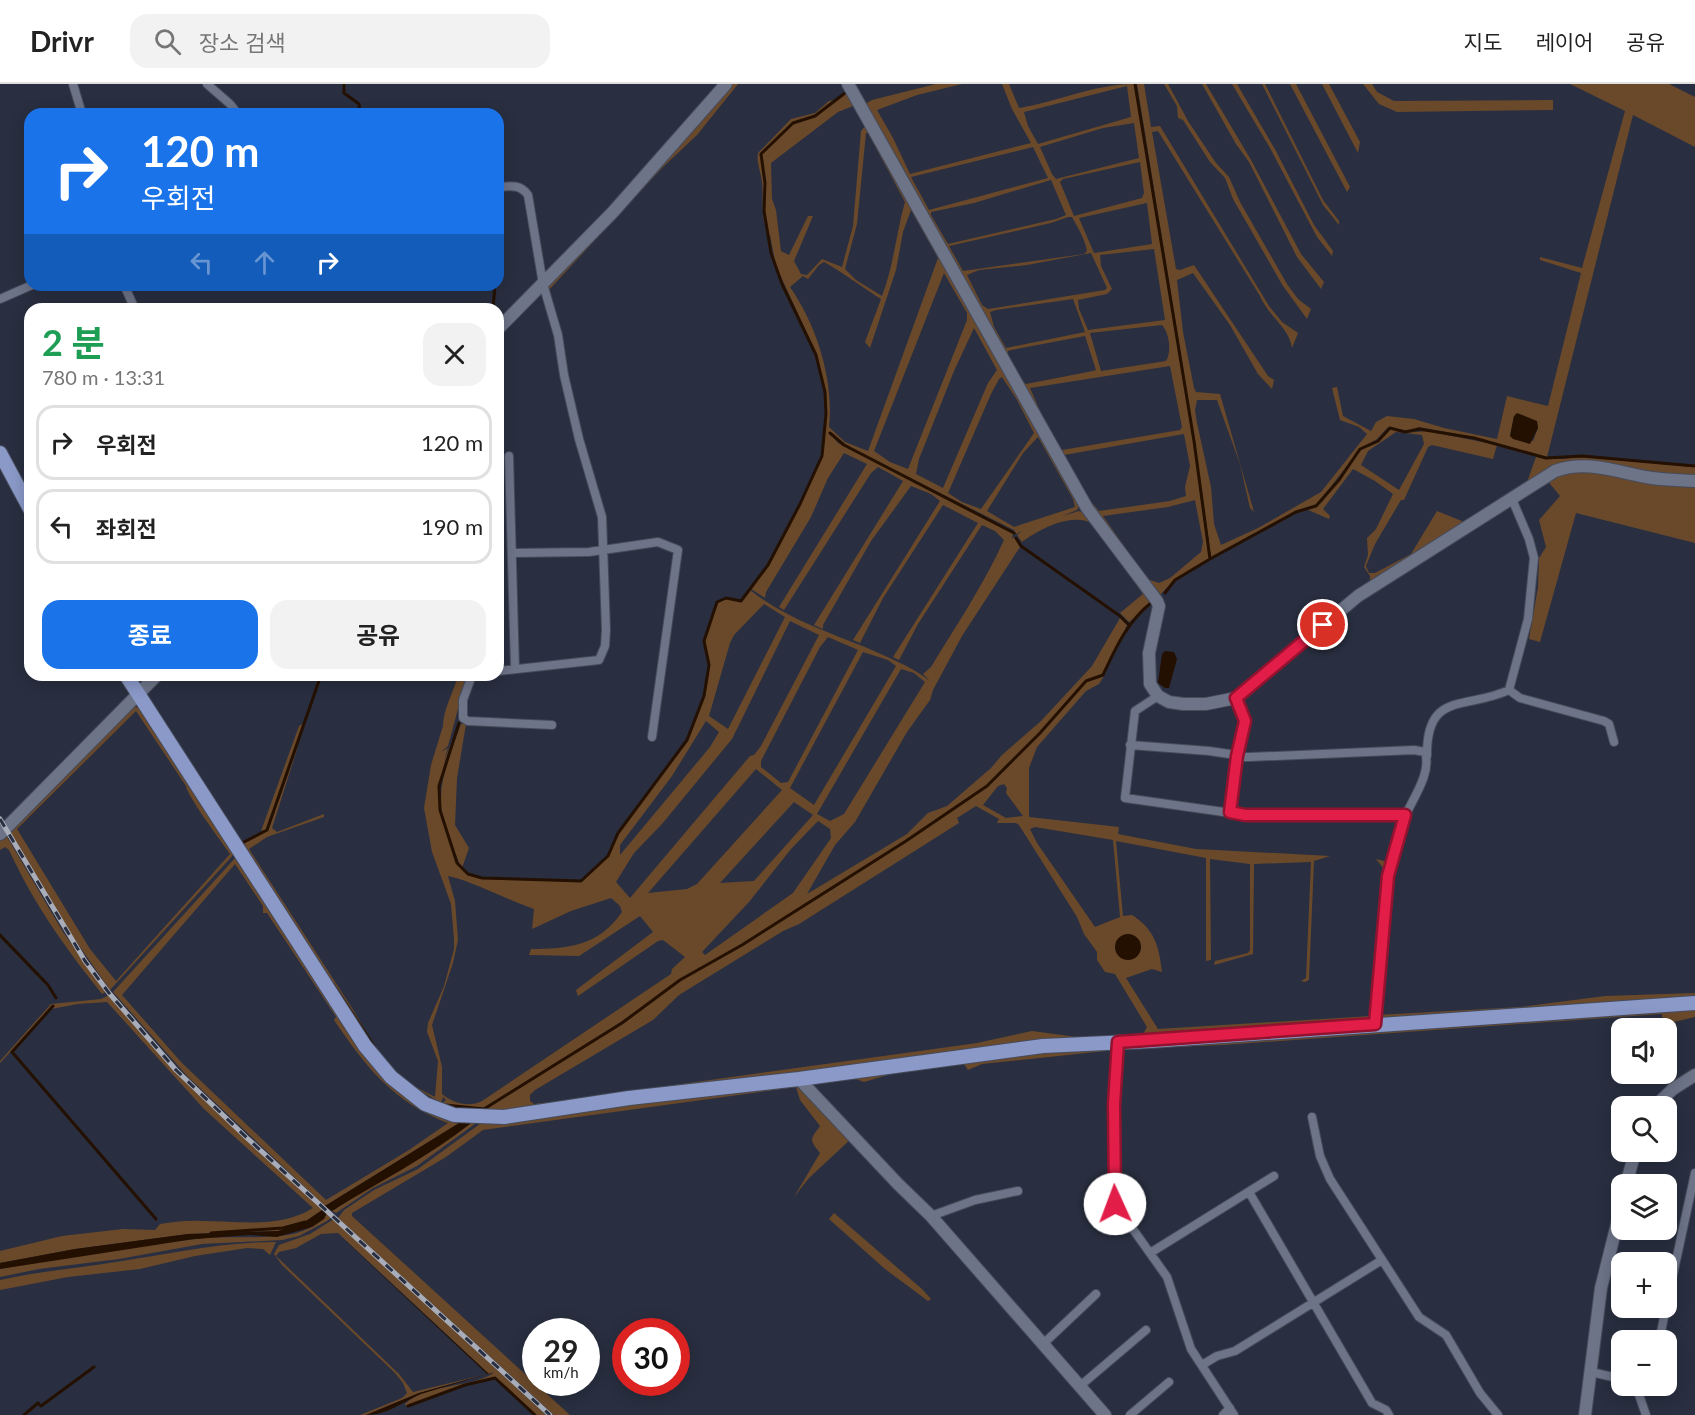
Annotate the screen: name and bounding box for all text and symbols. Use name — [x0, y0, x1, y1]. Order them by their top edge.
search box — [130, 14, 550, 68]
text: Drivr — [30, 24, 94, 58]
icon: search — [151, 25, 184, 58]
text: 장소 검색 — [199, 29, 285, 56]
text: 지도 — [1464, 29, 1502, 54]
text: 레이어 — [1535, 29, 1593, 54]
text: 공유 — [1626, 29, 1665, 54]
text: 120 m — [141, 126, 259, 176]
icon: right — [42, 132, 120, 210]
text: 우회전 — [141, 181, 216, 214]
icon: left — [185, 246, 218, 279]
icon: ahead — [248, 246, 281, 279]
icon: right — [311, 246, 344, 279]
text: 2 분 — [42, 320, 105, 364]
button: close — [423, 323, 486, 386]
text: 780 m · 13:31 — [42, 365, 165, 389]
icon: right — [45, 426, 78, 459]
text: 120 m — [421, 429, 483, 456]
text: 우회전 — [96, 431, 157, 458]
icon: left — [45, 510, 78, 543]
text: 190 m — [421, 513, 483, 540]
text: 좌회전 — [96, 515, 157, 542]
pin — [1297, 599, 1348, 650]
button: 종료 — [42, 600, 258, 669]
button: 공유 — [270, 600, 486, 669]
icon: arrive — [1306, 608, 1339, 641]
map controls — [1611, 1018, 1677, 1396]
button: sound — [1611, 1018, 1677, 1084]
button: search — [1611, 1096, 1677, 1162]
position arrow — [1083, 1172, 1147, 1236]
button: layers — [1611, 1174, 1677, 1240]
button: + — [1611, 1252, 1677, 1318]
speed limit sign: 30 — [612, 1318, 690, 1396]
button: − — [1611, 1330, 1677, 1396]
text: 29 — [544, 1332, 578, 1368]
text: km/h — [543, 1363, 579, 1381]

